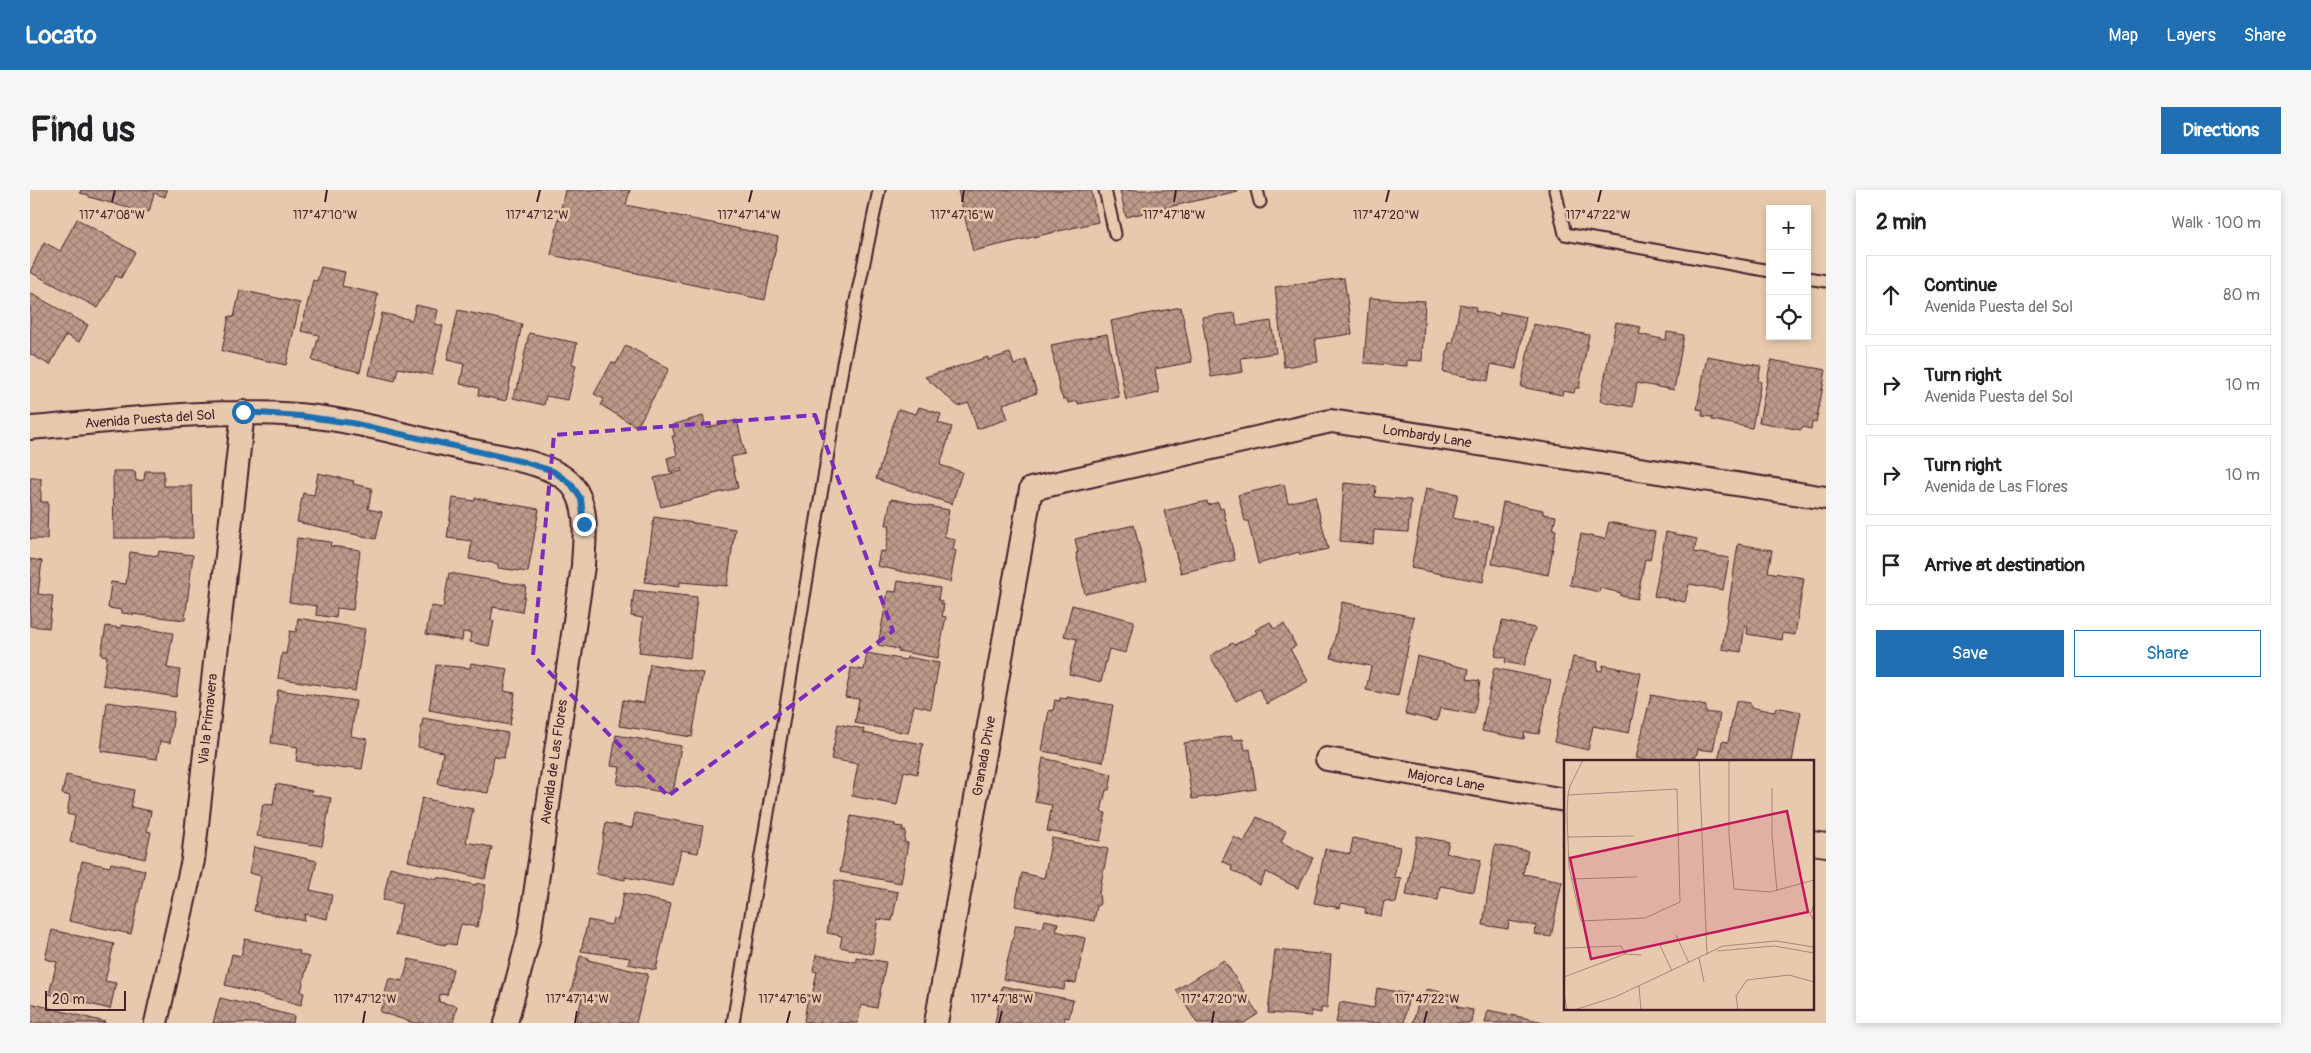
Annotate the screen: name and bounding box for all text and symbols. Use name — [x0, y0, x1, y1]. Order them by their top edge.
text: Locato — [25, 21, 97, 50]
text: Map — [2109, 24, 2138, 47]
text: Layers — [2166, 24, 2216, 47]
text: Share — [2244, 24, 2286, 47]
button: Directions — [2161, 107, 2281, 154]
text: Find us — [30, 108, 135, 152]
map controls — [1766, 205, 1811, 340]
button: + — [1766, 205, 1811, 250]
text: 117°47'08"W — [79, 208, 145, 223]
text: 117°47'10"W — [293, 208, 357, 223]
text: 117°47'12"W — [505, 208, 569, 223]
text: 117°47'14"W — [717, 208, 781, 223]
text: 117°47'16"W — [930, 208, 994, 223]
text: 117°47'18"W — [1143, 208, 1205, 223]
text: 117°47'20"W — [1353, 208, 1419, 223]
text: 117°47'22"W — [1565, 208, 1631, 223]
text: 2 min — [1876, 209, 1926, 236]
text: Walk · 100 m — [2172, 213, 2261, 233]
button: − — [1766, 250, 1811, 295]
text: Continue — [1924, 273, 1997, 297]
icon: ahead — [1877, 281, 1905, 309]
text: 80 m — [2223, 285, 2260, 305]
button: locate — [1766, 295, 1811, 340]
text: Avenida Puesta del Sol — [1924, 297, 2073, 317]
text: Turn right — [1924, 363, 2002, 387]
icon: right — [1877, 371, 1905, 399]
text: 10 m — [2225, 375, 2260, 395]
text: Avenida Puesta del Sol — [1924, 387, 2073, 407]
route start — [232, 401, 255, 424]
street label: Avenida Puesta del Sol — [84, 406, 216, 432]
street label: Lombardy Lane — [1381, 421, 1473, 451]
text: Turn right — [1924, 453, 2002, 477]
icon: right — [1877, 461, 1905, 489]
text: 10 m — [2225, 465, 2260, 485]
text: Avenida de Las Flores — [1924, 477, 2068, 497]
route end — [573, 513, 596, 536]
icon: arrive — [1877, 551, 1905, 579]
text: Arrive at destination — [1924, 553, 2085, 577]
button: Save — [1876, 630, 2064, 677]
button: Share — [2074, 630, 2261, 677]
street label: Via la Primavera — [195, 673, 221, 765]
street label: Avenida de Las Flores — [537, 698, 571, 825]
street label: Granada Drive — [969, 714, 999, 797]
inset map — [1564, 760, 1814, 1010]
street label: Majorca Lane — [1406, 765, 1486, 795]
scale bar — [45, 988, 126, 1011]
text: 20 m — [52, 991, 85, 1008]
text: 117°47'12"W — [333, 992, 397, 1007]
text: 117°47'14"W — [545, 992, 609, 1007]
text: 117°47'16"W — [758, 992, 822, 1007]
text: 117°47'18"W — [971, 992, 1033, 1007]
text: 117°47'20"W — [1181, 992, 1247, 1007]
text: 117°47'22"W — [1394, 992, 1460, 1007]

